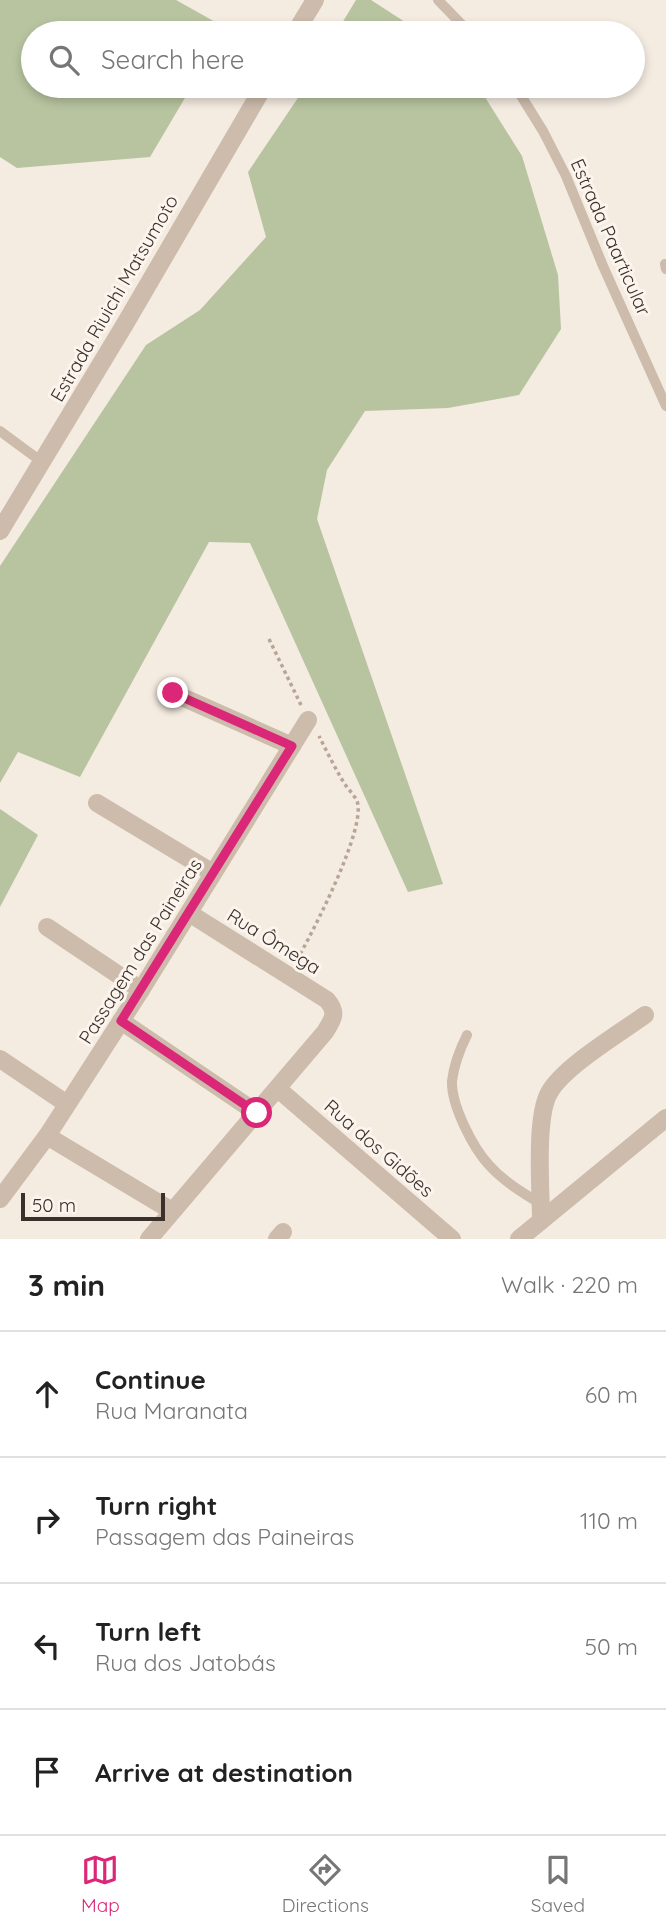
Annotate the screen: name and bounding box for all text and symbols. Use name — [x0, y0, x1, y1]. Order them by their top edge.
search box — [21, 21, 645, 98]
icon: search — [45, 41, 83, 79]
text: Search here — [101, 43, 245, 76]
street label: Estrada Paarticular — [566, 155, 657, 320]
street label: Estrada Riuichi Matsumoto — [45, 190, 183, 406]
route end — [157, 677, 188, 708]
street label: Passagem das Paineiras — [73, 854, 207, 1048]
street label: Rua Ômega — [223, 903, 325, 979]
street label: Rua dos Gidões — [319, 1094, 439, 1202]
route start — [241, 1097, 272, 1128]
scale bar — [21, 1190, 164, 1222]
text: 50 m — [32, 1193, 76, 1217]
text: 3 min — [28, 1266, 105, 1304]
text: Walk · 220 m — [501, 1270, 638, 1299]
text: Continue — [95, 1363, 206, 1396]
icon: ahead — [28, 1375, 66, 1413]
text: 60 m — [585, 1380, 638, 1409]
text: Rua Maranata — [95, 1396, 248, 1425]
text: Turn right — [95, 1489, 217, 1522]
icon: right — [28, 1501, 66, 1539]
text: 110 m — [580, 1506, 638, 1535]
text: Passagem das Paineiras — [95, 1522, 354, 1551]
text: Turn left — [95, 1615, 202, 1648]
icon: left — [28, 1627, 66, 1665]
text: 50 m — [585, 1632, 638, 1661]
text: Rua dos Jatobás — [95, 1648, 276, 1677]
icon: arrive — [28, 1753, 66, 1791]
text: Arrive at destination — [95, 1756, 353, 1789]
tab: Map — [81, 1851, 120, 1917]
tab: Directions — [282, 1851, 369, 1917]
tab: Saved — [531, 1851, 585, 1917]

